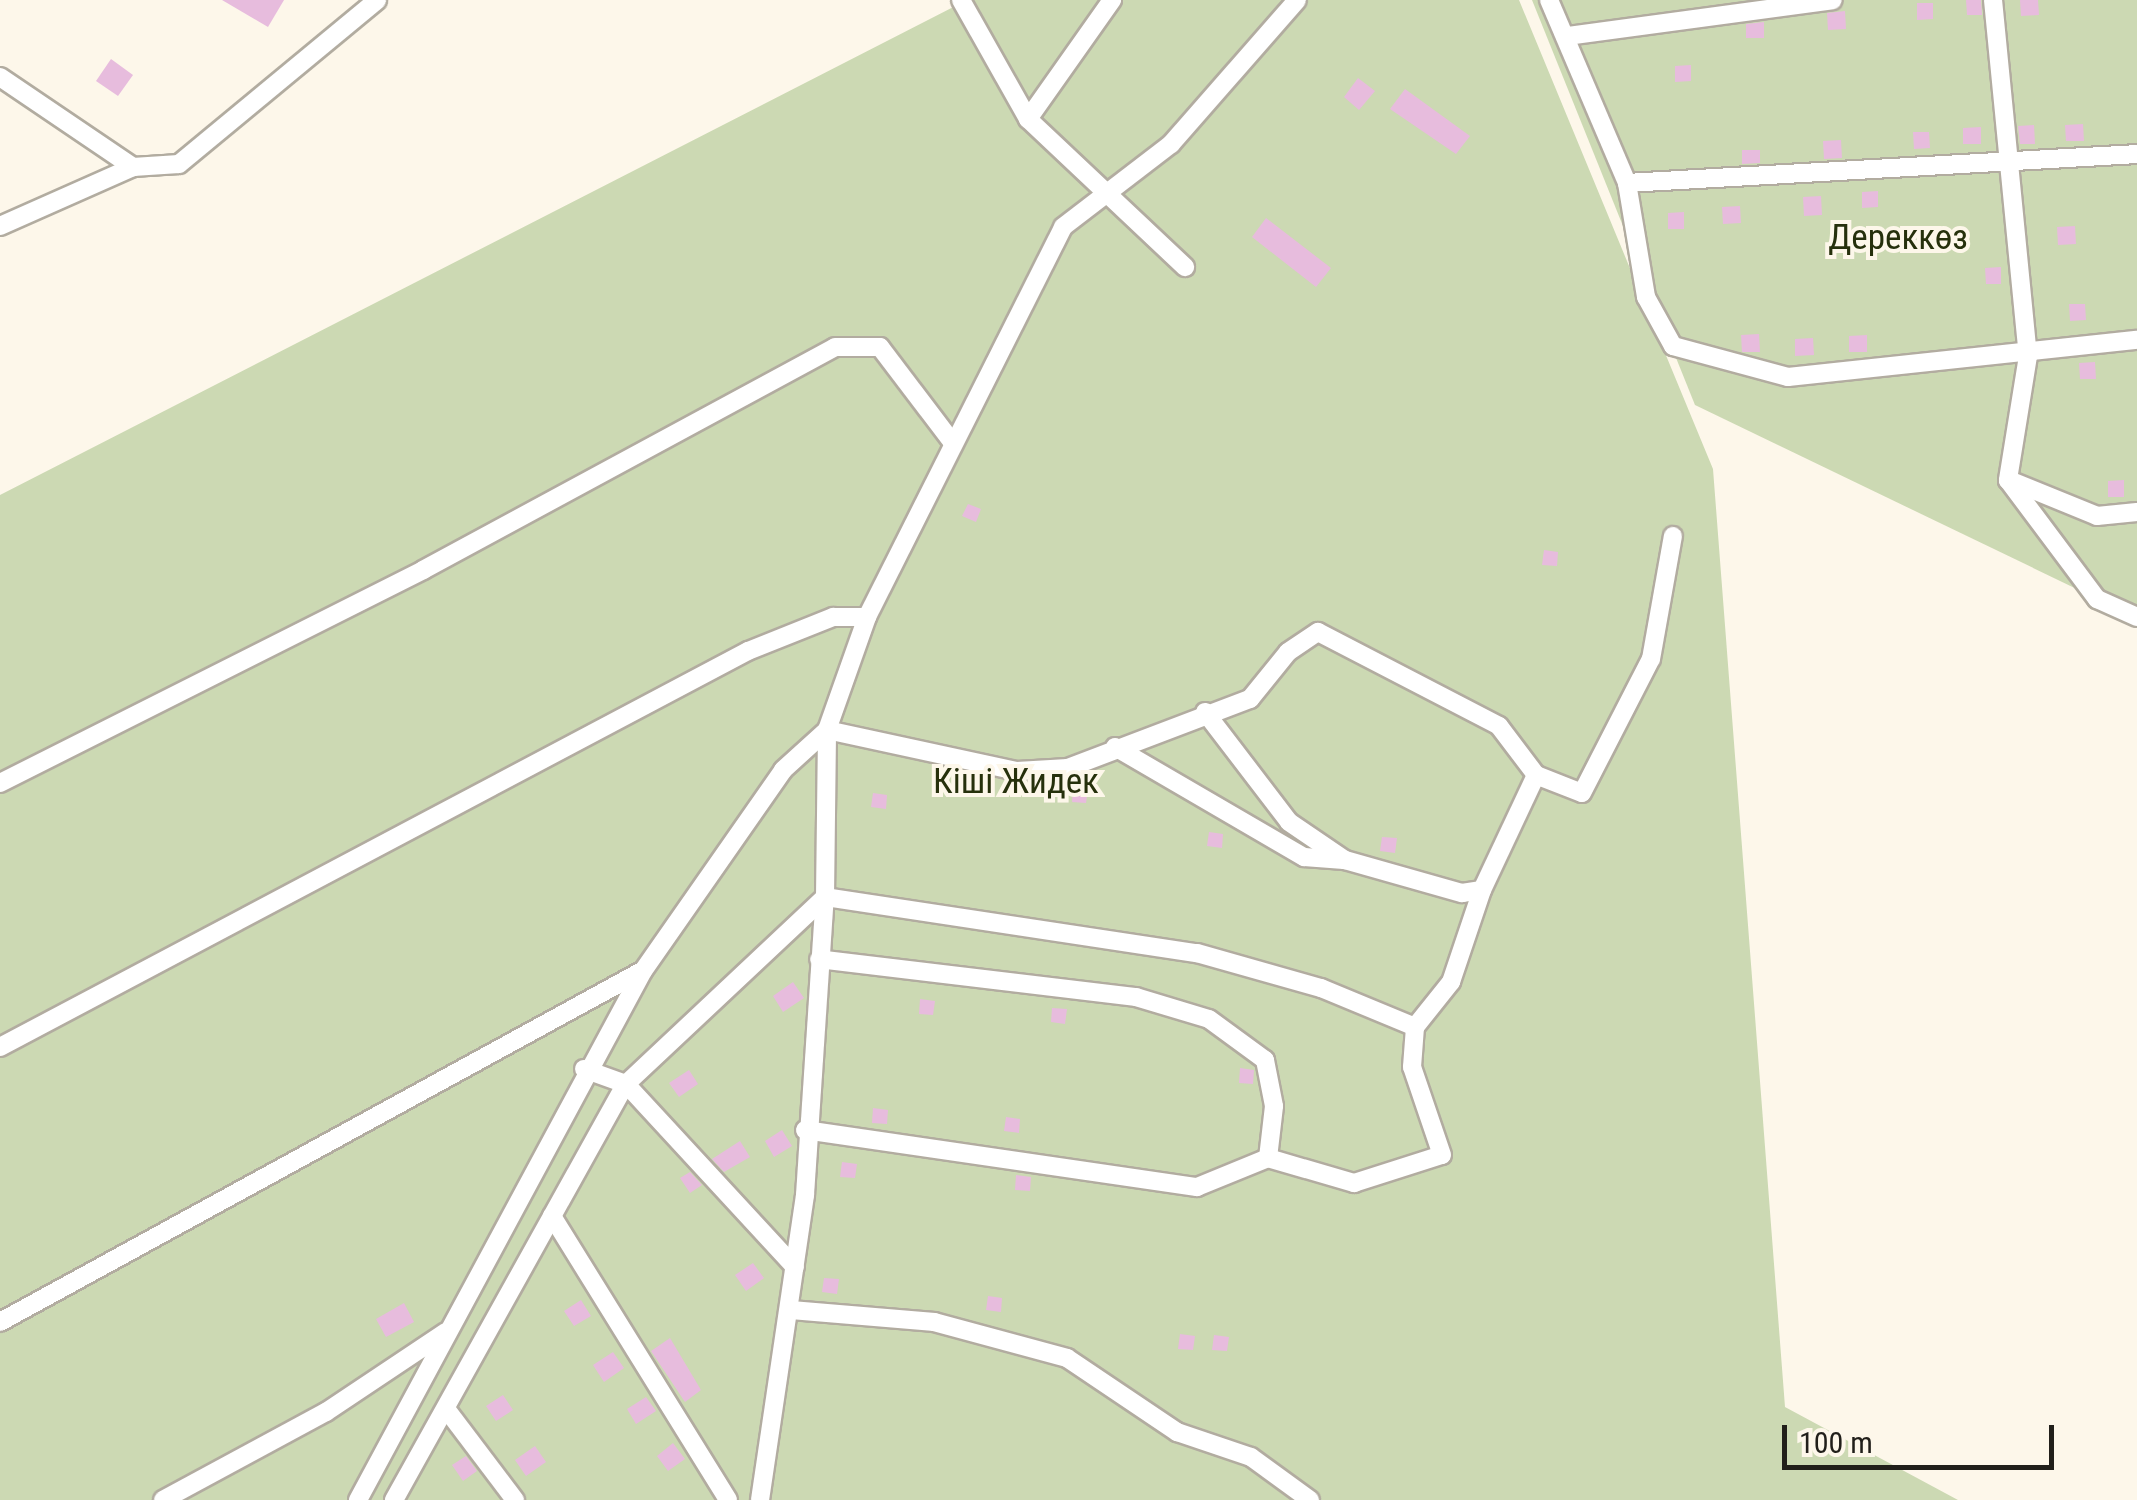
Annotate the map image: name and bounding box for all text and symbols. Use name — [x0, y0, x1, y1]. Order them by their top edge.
park label: Дереккөз — [1828, 217, 1968, 259]
park label: Кіші Жидек — [933, 761, 1099, 803]
scale bar — [1787, 1405, 2060, 1467]
text: 100 m — [1799, 1425, 1873, 1460]

